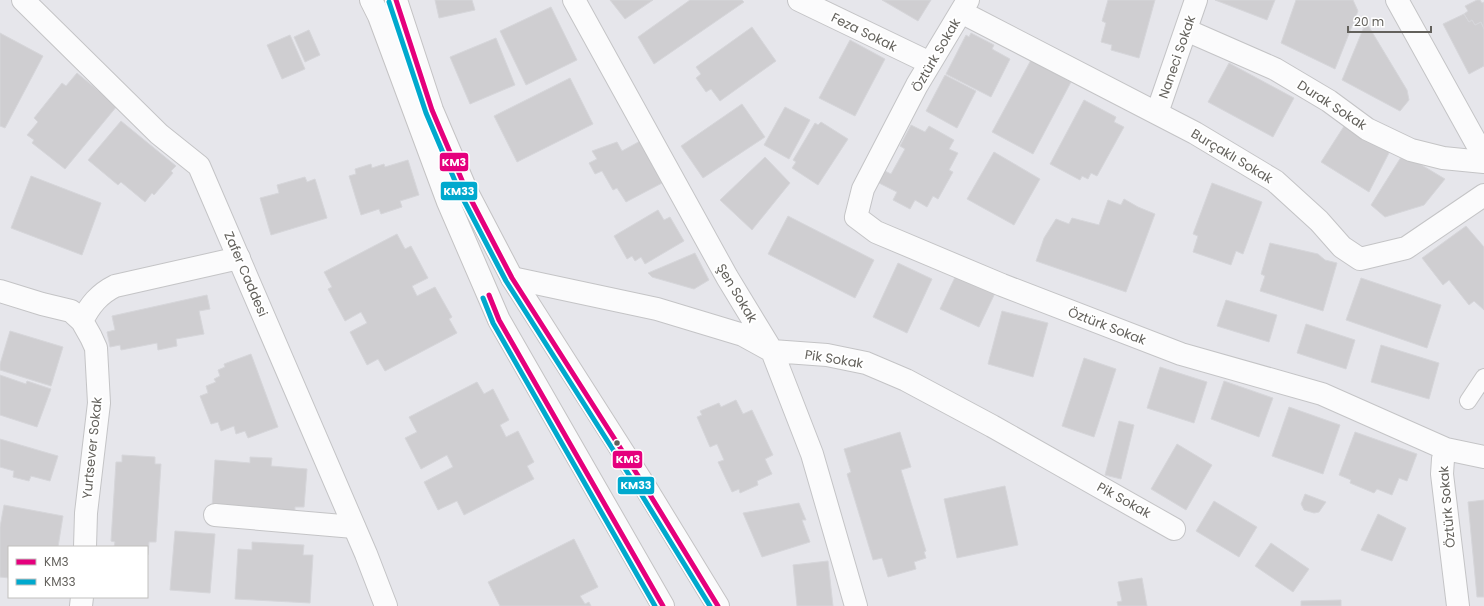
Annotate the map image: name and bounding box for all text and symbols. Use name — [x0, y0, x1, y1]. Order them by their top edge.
street label: Feza Sokak — [828, 8, 900, 56]
scale bar — [1348, 8, 1431, 34]
street label: Naneci Sokak — [1154, 12, 1200, 101]
text: 20 m — [1354, 13, 1384, 30]
street label: Öztürk Sokak — [907, 14, 965, 95]
street label: Durak Sokak — [1294, 75, 1371, 135]
street label: Burçaklı Sokak — [1187, 124, 1277, 188]
line badge: KM3 — [439, 152, 469, 172]
text: KM3 — [442, 154, 467, 170]
line badge: KM33 — [440, 181, 478, 201]
text: KM33 — [443, 183, 475, 199]
street label: Zafer Caddesi — [219, 228, 273, 320]
street label: Şen Sokak — [712, 260, 762, 326]
street label: Öztürk Sokak — [1065, 302, 1149, 350]
street label: Pik Sokak — [803, 345, 865, 373]
street label: Yurtsever Sokak — [77, 396, 107, 500]
unlabelled marker — [612, 438, 622, 448]
line badge: KM3 — [612, 450, 643, 469]
text: KM3 — [616, 451, 641, 467]
street label: Öztürk Sokak — [1434, 465, 1460, 549]
line badge: KM33 — [617, 476, 655, 495]
text: KM33 — [620, 477, 652, 493]
street label: Pik Sokak — [1094, 477, 1155, 523]
legend — [8, 546, 148, 598]
text: KM3 — [44, 553, 69, 570]
text: KM33 — [44, 573, 76, 590]

